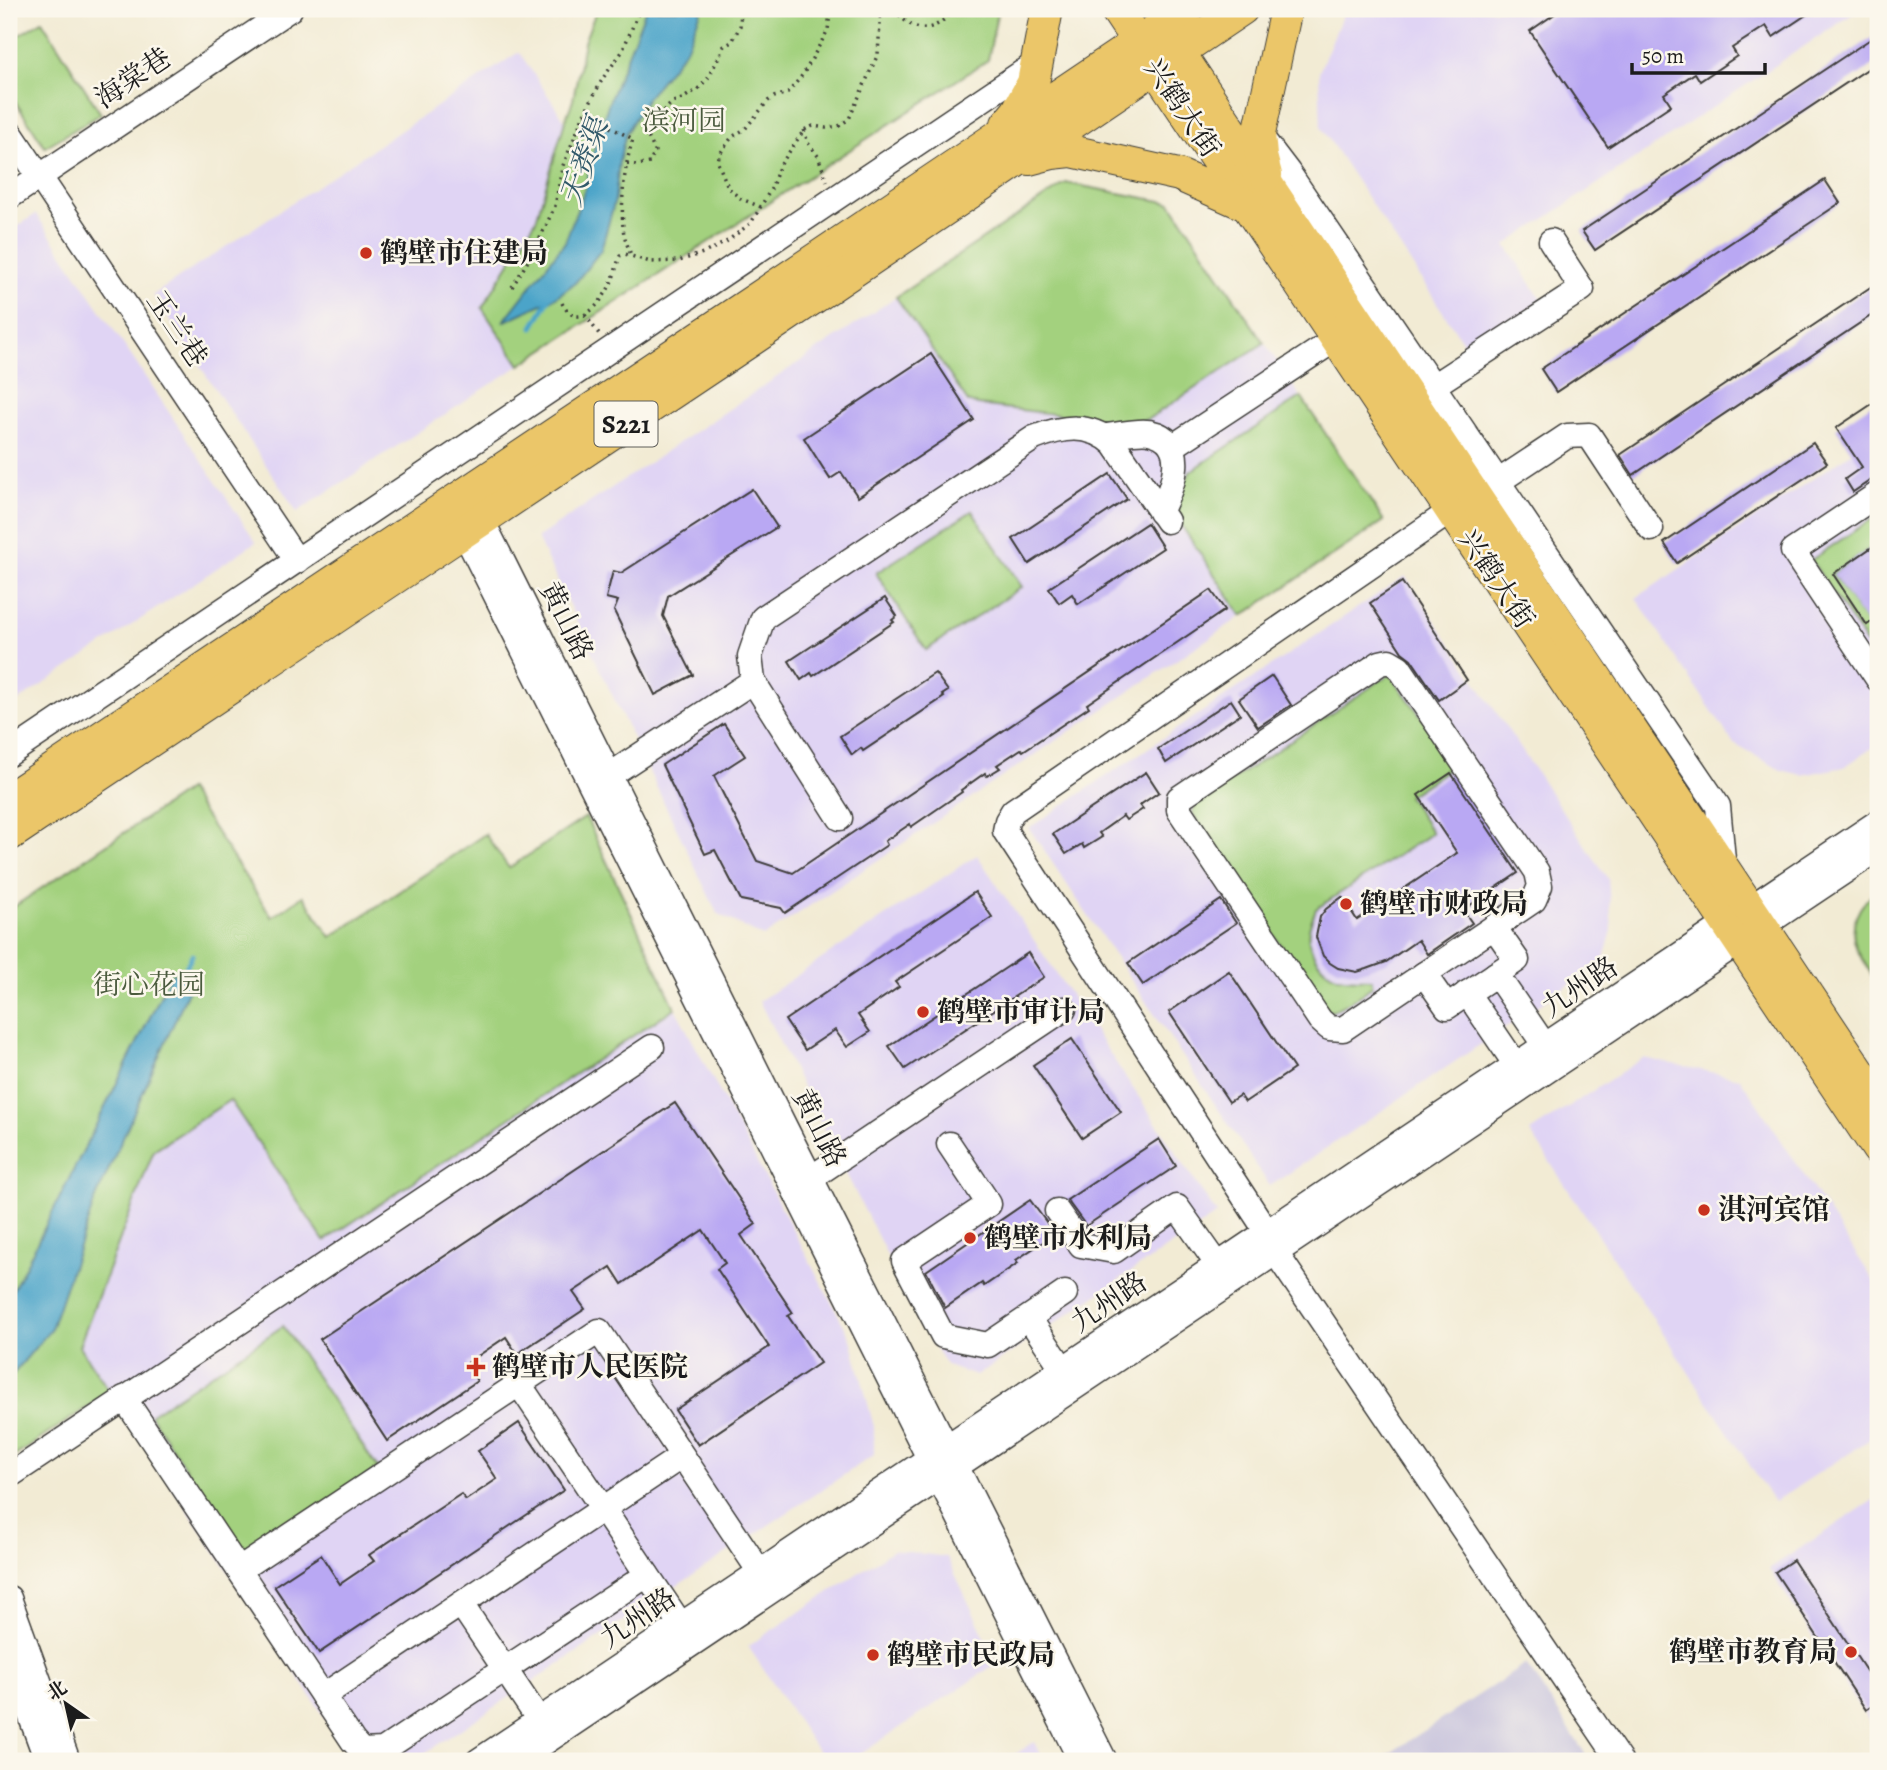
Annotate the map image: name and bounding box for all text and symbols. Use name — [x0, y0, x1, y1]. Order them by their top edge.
scale bar — [1632, 32, 1764, 76]
street label: 海棠巷 — [88, 39, 178, 117]
text: 50 m — [1642, 42, 1684, 70]
street label: 兴鹤大街 — [1135, 51, 1229, 165]
park label: 滨河园 — [642, 102, 726, 140]
water label: 天赉渠 — [550, 109, 619, 211]
place label: 鹤壁市住建局 — [380, 234, 548, 272]
marker: 鹤壁市住建局 — [358, 245, 374, 261]
street label: 玉兰巷 — [138, 284, 216, 374]
road number: S221 — [594, 402, 658, 446]
street label: 兴鹤大街 — [1449, 522, 1543, 636]
street label: 黄山路 — [530, 575, 602, 667]
place label: 鹤壁市财政局 — [1360, 885, 1528, 923]
marker: 鹤壁市财政局 — [1338, 896, 1354, 912]
street label: 九州路 — [1535, 948, 1625, 1026]
park label: 街心花园 — [93, 966, 205, 1004]
place label: 鹤壁市审计局 — [937, 993, 1105, 1031]
marker: 鹤壁市审计局 — [915, 1004, 931, 1020]
street label: 黄山路 — [783, 1082, 855, 1174]
place label: 淇河宾馆 — [1718, 1191, 1830, 1229]
marker: 淇河宾馆 — [1696, 1202, 1712, 1218]
place label: 鹤壁市水利局 — [984, 1219, 1152, 1257]
marker: 鹤壁市水利局 — [962, 1230, 978, 1246]
street label: 九州路 — [1064, 1263, 1154, 1341]
place label: 鹤壁市人民医院 — [492, 1348, 688, 1386]
marker: 鹤壁市人民医院 — [466, 1357, 486, 1377]
street label: 九州路 — [593, 1579, 683, 1657]
place label: 鹤壁市教育局 — [1669, 1633, 1837, 1671]
place label: 鹤壁市民政局 — [887, 1636, 1055, 1674]
marker: 鹤壁市教育局 — [1843, 1644, 1859, 1660]
marker: 鹤壁市民政局 — [865, 1647, 881, 1663]
north arrow — [32, 1668, 102, 1738]
text: 北 — [42, 1675, 72, 1707]

